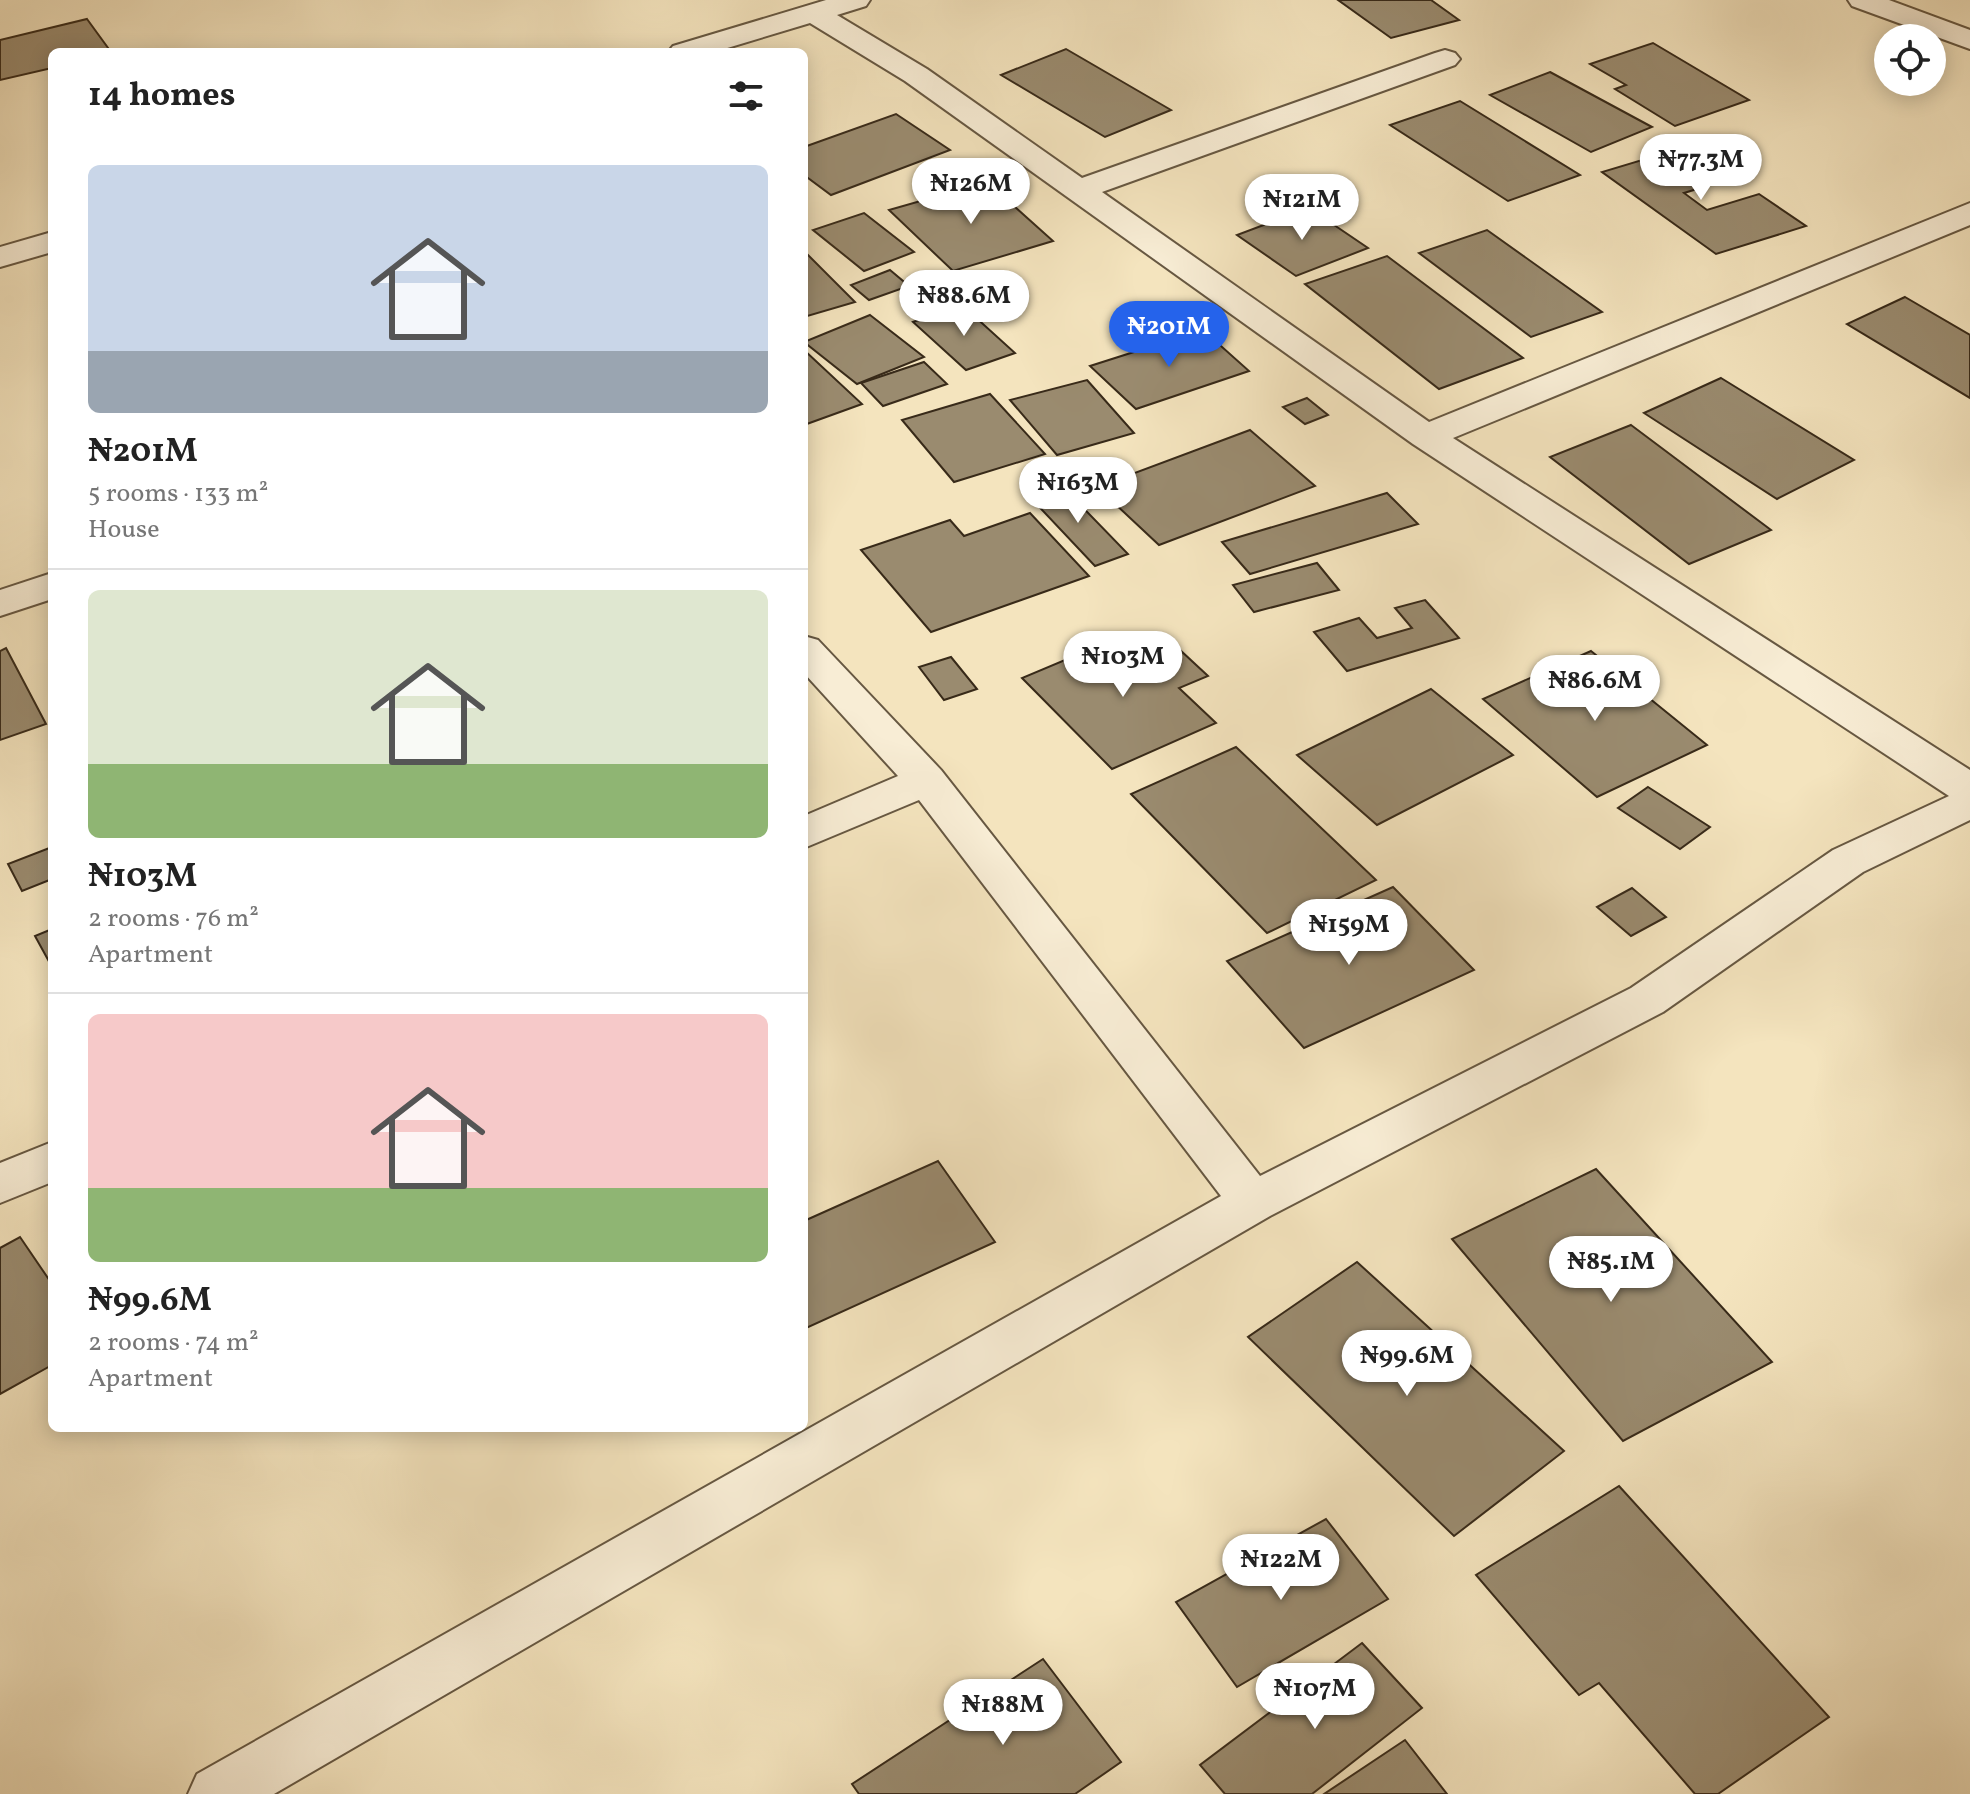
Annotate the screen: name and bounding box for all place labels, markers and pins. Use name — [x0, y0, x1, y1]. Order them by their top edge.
pin: ₦77.3M — [1636, 134, 1766, 202]
pin: ₦126M — [915, 158, 1027, 226]
pin: ₦121M — [1246, 174, 1358, 242]
pin: ₦88.6M — [899, 270, 1029, 338]
pin: ₦201M — [1113, 301, 1225, 369]
pin: ₦163M — [1022, 457, 1134, 525]
pin: ₦103M — [1067, 631, 1179, 699]
pin: ₦86.6M — [1530, 655, 1660, 723]
pin: ₦159M — [1293, 899, 1405, 967]
pin: ₦85.1M — [1546, 1236, 1676, 1304]
pin: ₦99.6M — [1342, 1330, 1472, 1398]
pin: ₦122M — [1225, 1534, 1337, 1602]
pin: ₦107M — [1259, 1663, 1371, 1731]
pin: ₦188M — [947, 1679, 1059, 1747]

